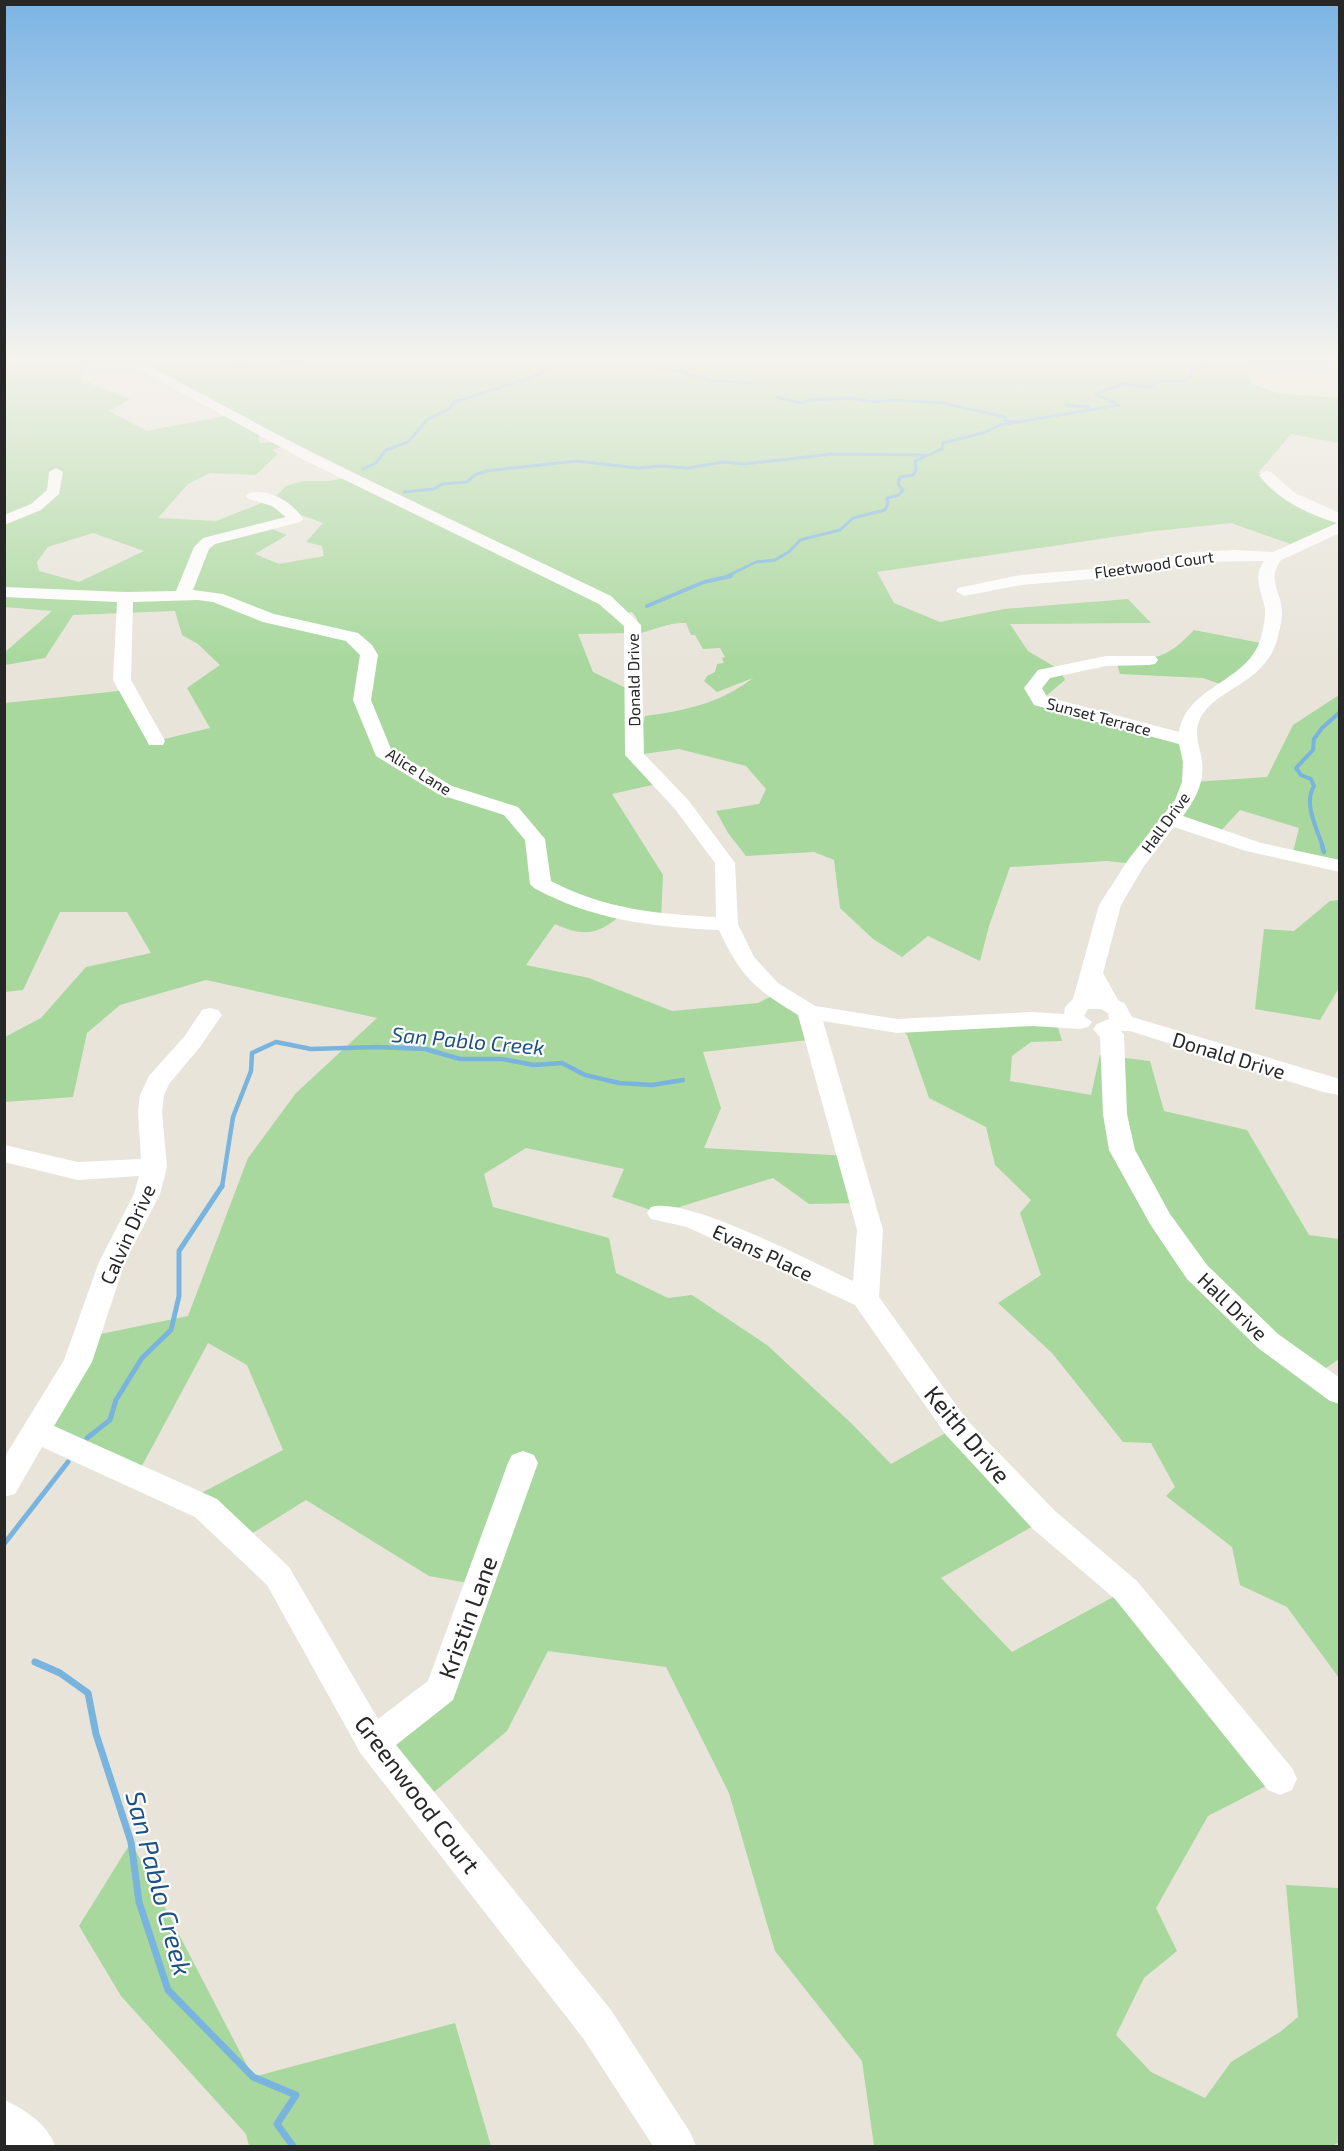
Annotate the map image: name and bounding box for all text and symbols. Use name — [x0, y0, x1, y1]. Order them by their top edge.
street label: Fleetwood Court — [1093, 546, 1215, 582]
street label: Donald Drive — [623, 633, 643, 727]
street label: Sunset Terrace — [1045, 693, 1153, 739]
street label: Alice Lane — [383, 743, 455, 799]
street label: Hall Drive — [1137, 788, 1193, 856]
water label: San Pablo Creek — [391, 1021, 545, 1059]
street label: Donald Drive — [1170, 1026, 1288, 1084]
street label: Calvin Drive — [94, 1180, 160, 1288]
street label: Evans Place — [709, 1218, 817, 1286]
street label: Hall Drive — [1193, 1267, 1273, 1345]
street label: Keith Drive — [919, 1379, 1017, 1489]
street label: Kristin Lane — [431, 1552, 503, 1682]
street label: Greenwood Court — [349, 1709, 487, 1879]
water label: San Pablo Creek — [120, 1787, 200, 1979]

